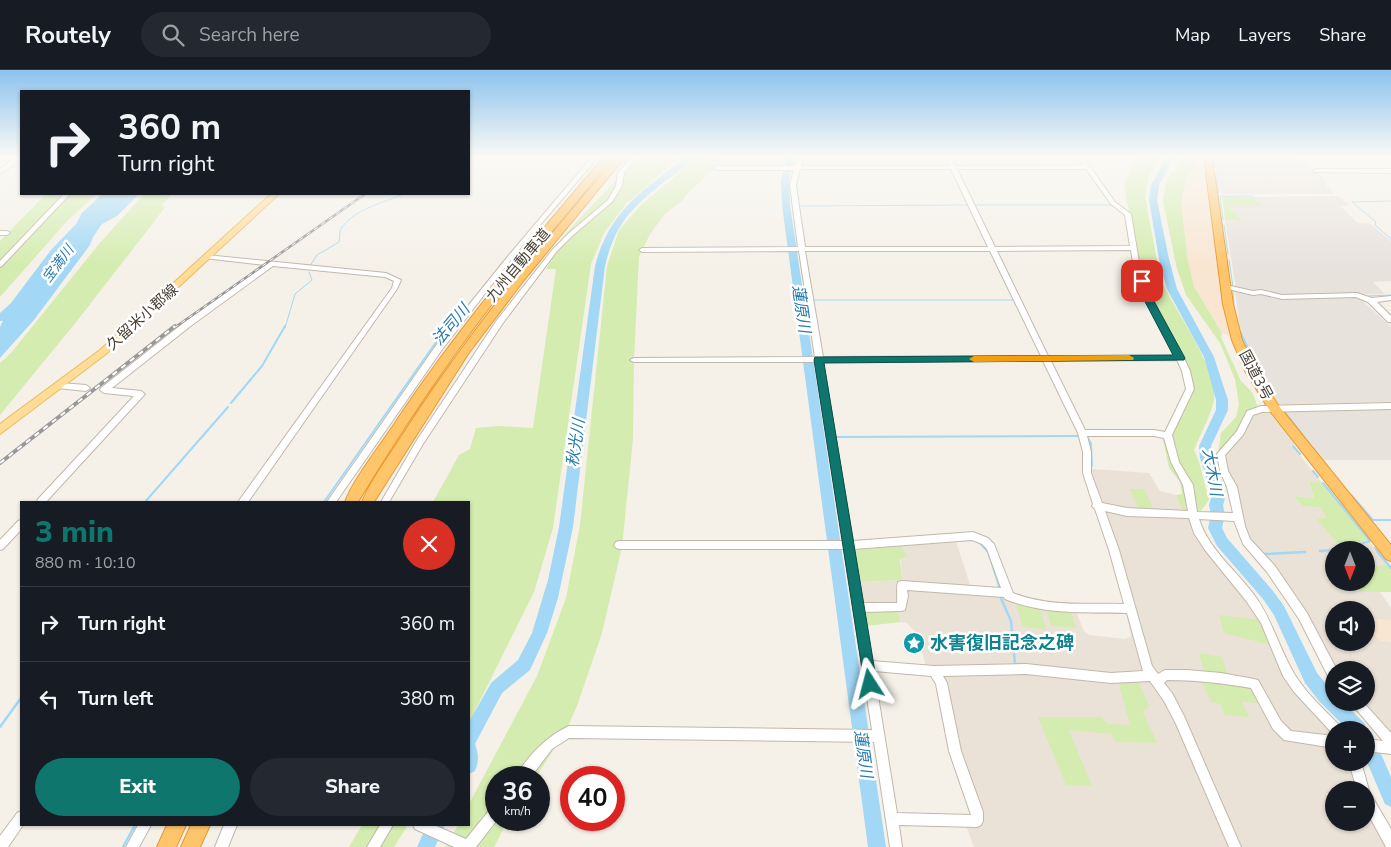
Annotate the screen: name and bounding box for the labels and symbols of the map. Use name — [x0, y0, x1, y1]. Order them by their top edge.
street label: 九州自動車道 — [481, 224, 555, 306]
water label: 宝満川 — [38, 240, 79, 286]
pin — [1121, 260, 1163, 302]
street label: 久留米小郡線 — [102, 279, 182, 355]
water label: 蓮原川 — [787, 284, 816, 336]
water label: 法司川 — [427, 298, 476, 350]
street label: 国道3号 — [1234, 346, 1278, 404]
water label: 秋光川 — [562, 416, 591, 468]
water label: 大木川 — [1197, 446, 1227, 500]
north arrow — [1325, 541, 1375, 591]
place icon: 水害復旧記念之碑 — [902, 631, 926, 655]
place label: 水害復旧記念之碑 — [930, 631, 1074, 655]
position arrow — [843, 657, 895, 709]
water label: 蓮原川 — [849, 729, 878, 781]
speed limit sign: 40 — [560, 766, 625, 831]

